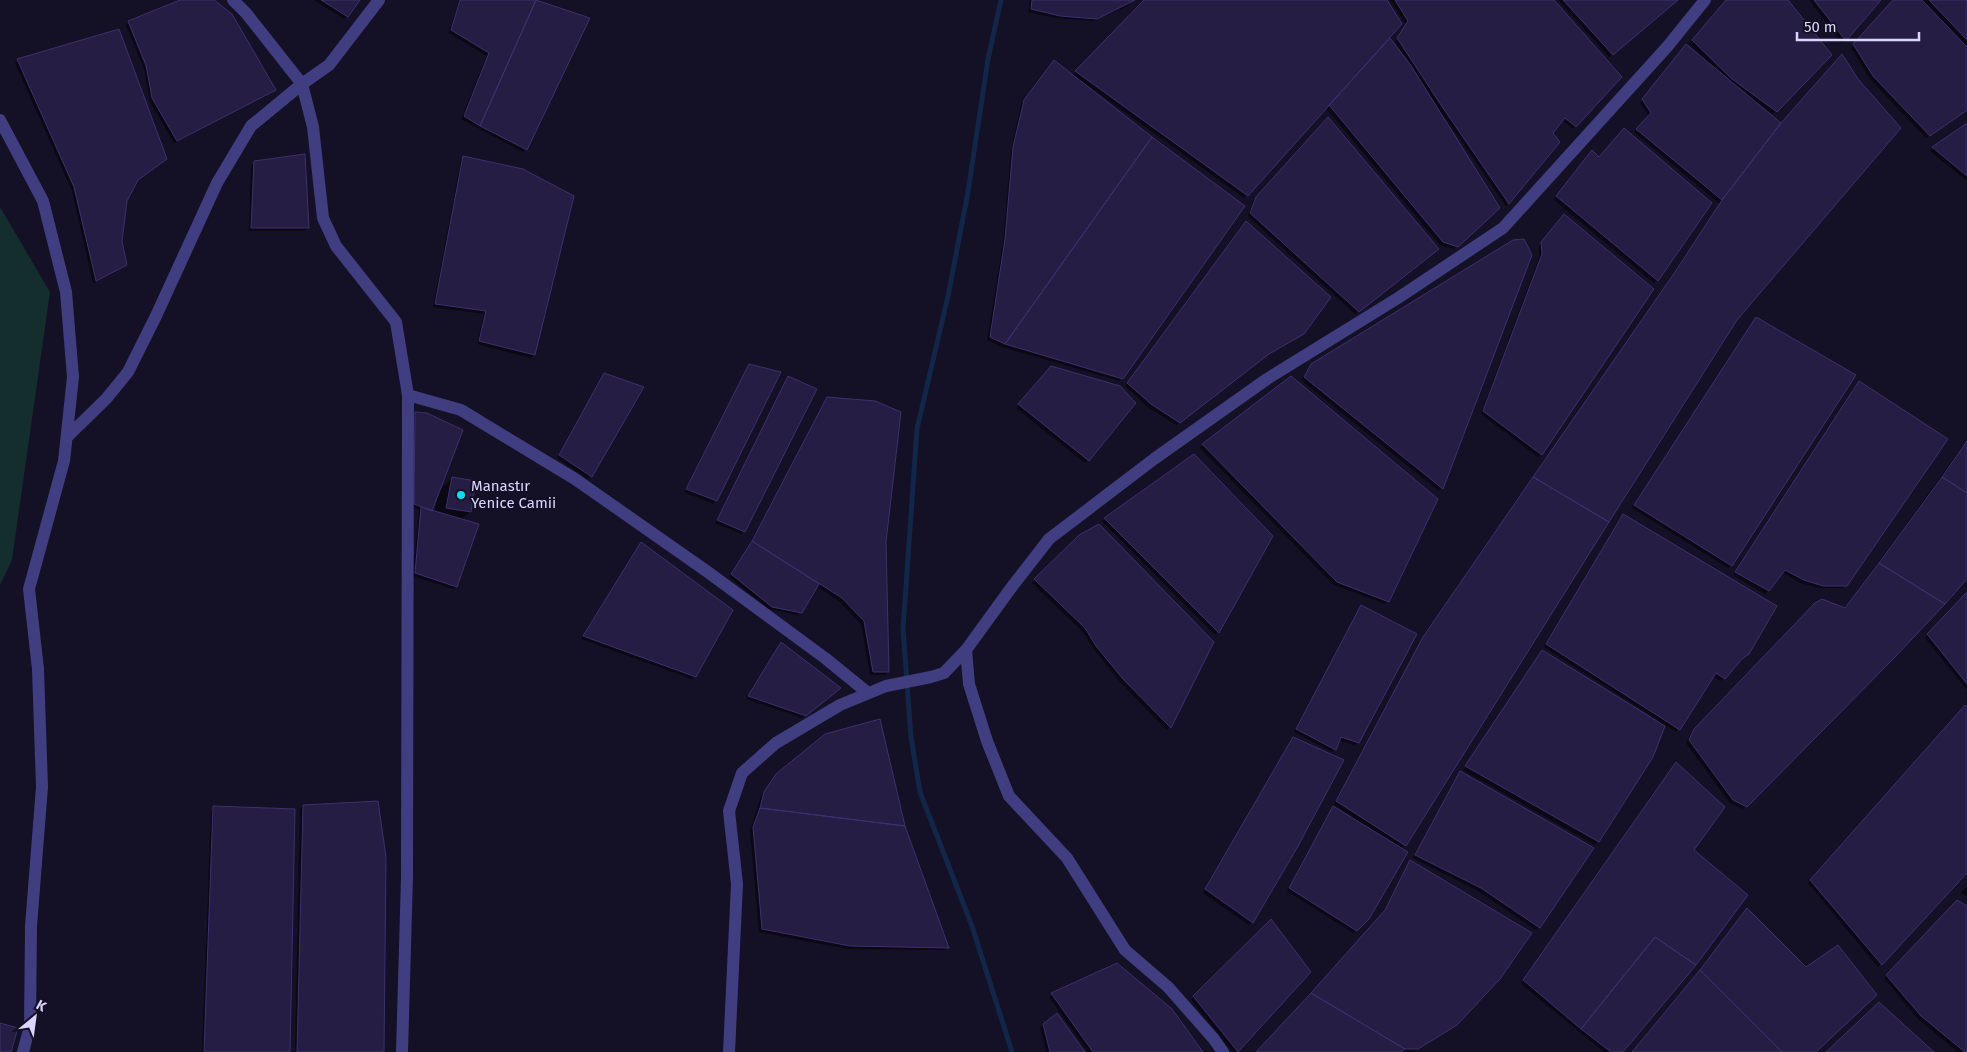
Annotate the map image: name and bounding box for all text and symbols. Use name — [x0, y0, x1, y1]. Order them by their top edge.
scale bar — [1797, 10, 1920, 42]
text: 50 m — [1804, 18, 1837, 36]
place label: Manastır Yenice Camii — [471, 477, 556, 512]
marker: Manastır Yenice Camii — [455, 489, 467, 501]
north arrow — [10, 992, 60, 1042]
text: K — [33, 996, 50, 1016]

